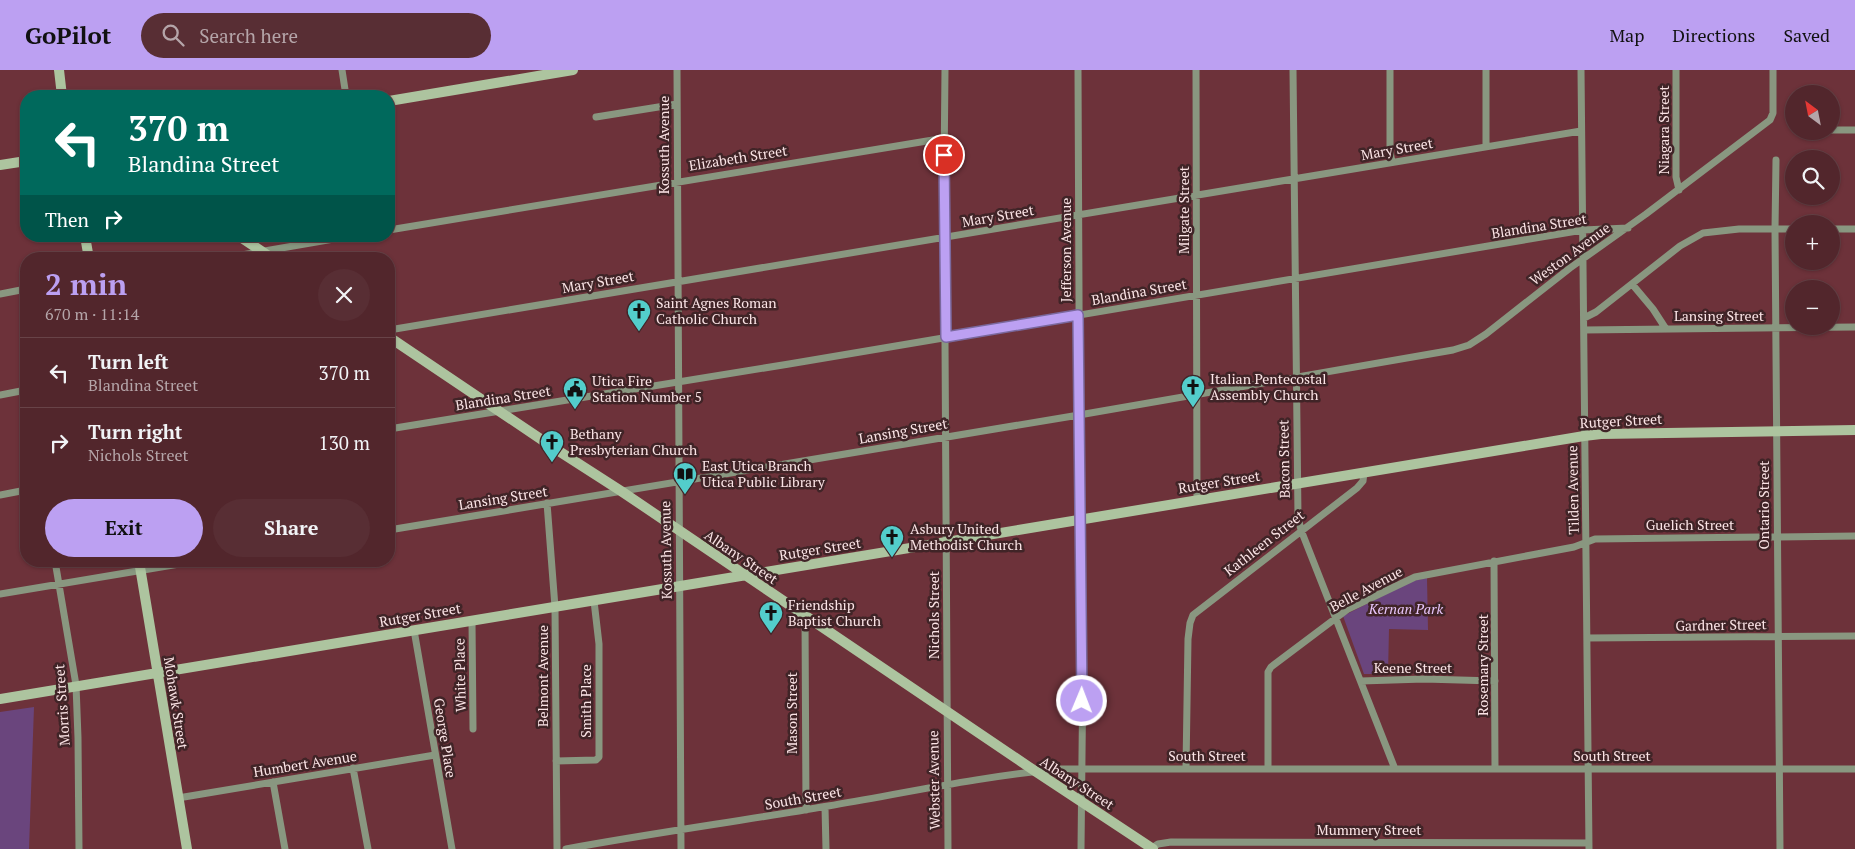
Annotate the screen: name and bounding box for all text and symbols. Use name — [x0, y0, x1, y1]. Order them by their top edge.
search box — [141, 13, 491, 58]
text: GoPilot — [25, 19, 111, 51]
icon: search — [159, 21, 187, 49]
text: Search here — [199, 23, 298, 48]
text: Map — [1609, 23, 1644, 47]
text: Directions — [1672, 23, 1755, 47]
text: Saved — [1783, 23, 1830, 47]
street label: Niagara Street — [1654, 85, 1673, 175]
north arrow — [1785, 85, 1840, 140]
map controls — [1785, 85, 1840, 335]
street label: Kossuth Avenue — [654, 96, 673, 194]
text: 370 m — [128, 105, 229, 151]
icon: left — [45, 110, 110, 175]
street label: Mary Street — [1359, 133, 1435, 164]
pin — [923, 134, 965, 176]
street label: Elizabeth Street — [687, 140, 789, 175]
icon: arrive — [930, 141, 958, 169]
text: Blandina Street — [128, 149, 279, 178]
button: search — [1785, 150, 1840, 205]
street label: Milgate Street — [1174, 165, 1193, 254]
street label: Jefferson Avenue — [1056, 198, 1075, 302]
street label: Mary Street — [960, 200, 1036, 231]
icon: right — [99, 205, 127, 233]
text: Then — [45, 207, 89, 232]
street label: Blandina Street — [1490, 208, 1589, 242]
button: + — [1785, 215, 1840, 270]
street label: Weston Avenue — [1525, 218, 1614, 289]
text: 2 min — [45, 264, 127, 304]
street label: Mary Street — [560, 266, 636, 297]
button: close — [318, 269, 370, 321]
street label: Blandina Street — [1090, 274, 1189, 309]
button: − — [1785, 280, 1840, 335]
place label: Saint Agnes Roman Catholic Church — [656, 293, 777, 328]
church icon: Saint Agnes Roman Catholic Church — [626, 298, 652, 332]
text: 670 m · 11:14 — [45, 303, 139, 325]
street label: Lansing Street — [1674, 306, 1765, 325]
text: Turn left — [88, 349, 169, 374]
icon: left — [45, 359, 73, 387]
text: 370 m — [319, 360, 370, 385]
place label: Italian Pentecostal Assembly Church — [1210, 369, 1326, 404]
place label: Utica Fire Station Number 5 — [592, 371, 702, 406]
text: Blandina Street — [88, 374, 198, 396]
church icon: Italian Pentecostal Assembly Church — [1180, 374, 1206, 408]
public building icon: Utica Fire Station Number 5 — [562, 376, 588, 410]
street label: Blandina Street — [454, 380, 553, 414]
street label: Rutger Street — [1579, 409, 1664, 432]
street label: Lansing Street — [857, 413, 950, 448]
text: Turn right — [88, 419, 182, 444]
street label: Bacon Street — [1273, 419, 1294, 499]
place label: Bethany Presbyterian Church — [570, 424, 697, 459]
icon: right — [45, 429, 73, 457]
church icon: Bethany Presbyterian Church — [539, 429, 565, 463]
text: 130 m — [319, 430, 370, 455]
text: Nichols Street — [88, 444, 189, 466]
street label: Tilden Avenue — [1562, 445, 1583, 535]
place label: East Utica Branch Utica Public Library — [702, 456, 826, 491]
street label: Ontario Street — [1754, 460, 1773, 550]
library icon: East Utica Branch Utica Public Library — [672, 461, 698, 495]
street label: Rutger Street — [1177, 466, 1262, 497]
street label: Lansing Street — [457, 481, 550, 514]
button: Exit — [45, 499, 203, 557]
button: Share — [213, 499, 370, 557]
street label: Kossuth Avenue — [655, 501, 676, 600]
street label: Kathleen Street — [1220, 505, 1308, 580]
street label: Guelich Street — [1646, 515, 1735, 534]
place label: Asbury United Methodist Church — [910, 519, 1022, 554]
church icon: Asbury United Methodist Church — [879, 524, 905, 558]
street label: Albany Street — [701, 525, 782, 589]
street label: Rutger Street — [778, 533, 863, 564]
street label: Belle Avenue — [1326, 561, 1406, 616]
street label: Nichols Street — [924, 570, 943, 659]
place label: Friendship Baptist Church — [788, 595, 881, 630]
street label: Rutger Street — [378, 598, 463, 631]
park label: Kernan Park — [1368, 599, 1443, 618]
church icon: Friendship Baptist Church — [758, 600, 784, 634]
street label: Rosemary Street — [1473, 613, 1492, 716]
street label: Gardner Street — [1675, 614, 1768, 635]
street label: Belmont Avenue — [533, 625, 552, 727]
street label: White Place — [449, 638, 470, 712]
street label: Mohawk Street — [160, 655, 193, 751]
street label: Keene Street — [1374, 658, 1453, 677]
street label: Morris Street — [49, 663, 74, 746]
street label: Smith Place — [576, 664, 595, 738]
street label: Mason Street — [782, 671, 801, 754]
position arrow — [1055, 674, 1107, 726]
street label: George Place — [430, 697, 461, 779]
street label: Webster Avenue — [923, 730, 944, 830]
street label: Humbert Avenue — [252, 746, 358, 781]
street label: South Street — [1168, 746, 1247, 765]
street label: South Street — [1573, 746, 1652, 765]
street label: Albany Street — [1037, 752, 1119, 814]
street label: South Street — [763, 781, 843, 814]
street label: Mummery Street — [1317, 820, 1422, 839]

